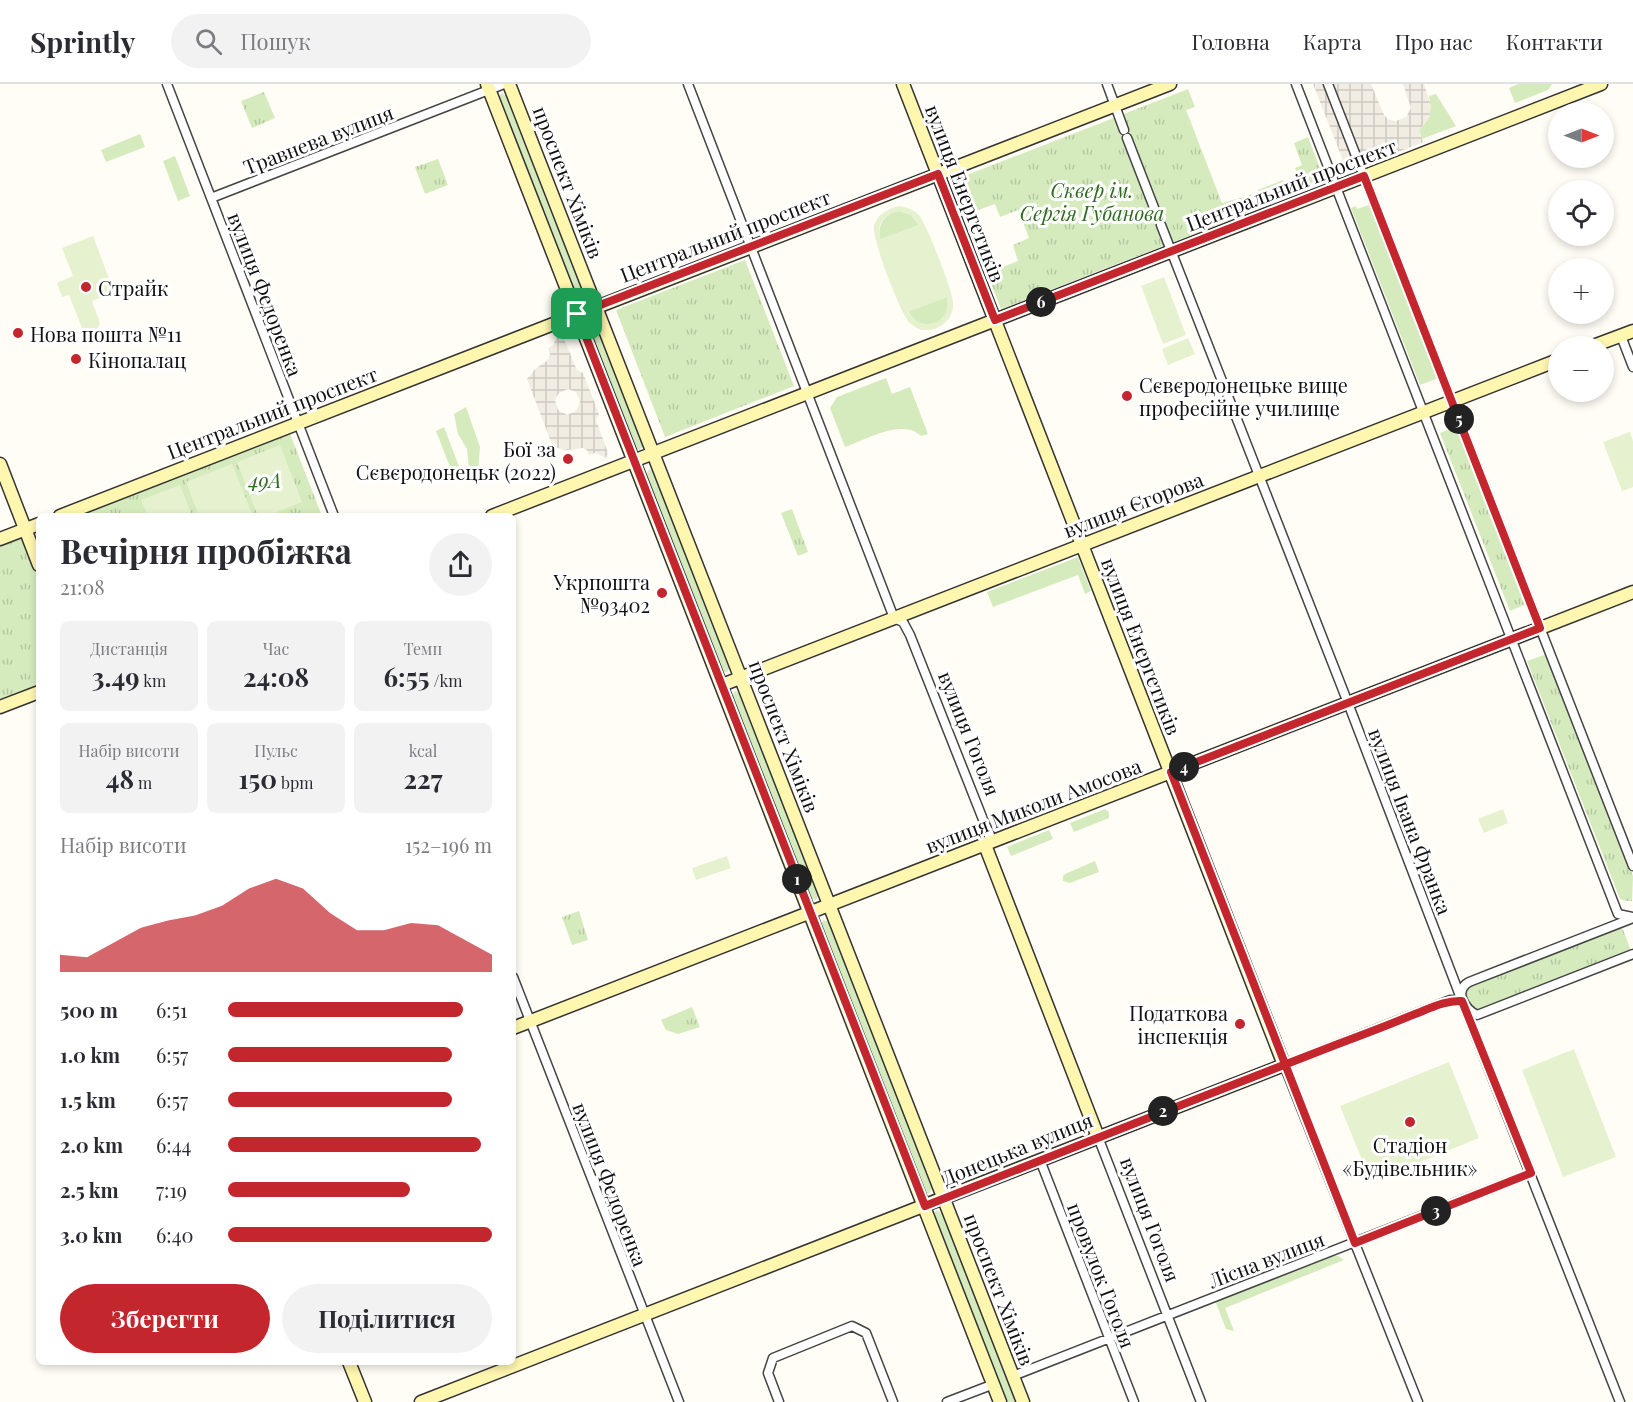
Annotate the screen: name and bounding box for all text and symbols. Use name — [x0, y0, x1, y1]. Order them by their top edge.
search box — [171, 14, 591, 68]
text: Sprintly — [30, 23, 135, 60]
icon: search — [192, 25, 225, 58]
text: Пошук — [240, 26, 311, 56]
text: Головна — [1191, 27, 1270, 55]
text: Карта — [1303, 27, 1362, 55]
text: Про нас — [1395, 27, 1473, 55]
text: Контакти — [1506, 27, 1603, 55]
street label: Травнева вулиця — [239, 98, 397, 180]
street label: вулиця Енергетиків — [920, 100, 1012, 286]
street label: проспект Хіміків — [528, 102, 611, 262]
north arrow — [1548, 102, 1614, 168]
map controls — [1548, 102, 1614, 402]
street label: Центральний проспект — [1182, 131, 1400, 237]
park label: Сквер ім. Сергія Губанова — [1020, 176, 1164, 226]
button: locate — [1548, 180, 1614, 246]
street label: Центральний проспект — [616, 182, 834, 288]
street label: вулиця Федоренка — [222, 208, 310, 380]
button: + — [1548, 258, 1614, 324]
place label: Страйк — [98, 274, 169, 301]
marker: Страйк — [79, 280, 93, 294]
pin: 6 — [1026, 287, 1056, 317]
pin — [551, 288, 602, 339]
text: 6 — [1037, 291, 1045, 312]
icon: arrive — [560, 297, 593, 330]
place label: Нова пошта №11 — [30, 320, 182, 347]
marker: Нова пошта №11 — [11, 326, 25, 340]
button: − — [1548, 336, 1614, 402]
place label: Кінопалац — [88, 346, 186, 373]
marker: Кінопалац — [69, 352, 83, 366]
street label: Центральний проспект — [163, 359, 381, 465]
place label: Сєвєродонецьке вище професійне училище — [1139, 371, 1348, 421]
marker: Сєвєродонецьке вище професійне училище — [1120, 389, 1134, 403]
pin: 5 — [1444, 404, 1474, 434]
text: 5 — [1455, 408, 1463, 429]
place label: Бої за Сєвєродонецьк (2022) — [356, 435, 556, 485]
marker: Бої за Сєвєродонецьк (2022) — [561, 452, 575, 466]
street label: вулиця Єгорова — [1059, 465, 1207, 543]
park label: 49А — [247, 466, 281, 493]
text: Вечірня пробіжка — [60, 528, 352, 572]
button: share — [429, 533, 492, 596]
street label: вулиця Енергетиків — [1096, 553, 1188, 739]
place label: Укрпошта №93402 — [553, 568, 650, 618]
text: 21:08 — [60, 573, 105, 600]
marker: Укрпошта №93402 — [655, 586, 669, 600]
text: Дистанція — [90, 638, 168, 659]
text: Час — [263, 638, 289, 659]
text: Темп — [404, 638, 442, 659]
street label: проспект Хіміків — [744, 656, 827, 816]
text: 3.49 — [92, 659, 140, 694]
text: 24:08 — [243, 659, 309, 694]
text: 6:55 — [384, 659, 430, 694]
street label: вулиця Гоголя — [933, 667, 1007, 799]
text: km — [140, 670, 166, 691]
text: /km — [430, 670, 462, 691]
street label: вулиця Івана Франка — [1363, 724, 1459, 918]
text: Набір висоти — [78, 740, 180, 761]
text: Пульс — [254, 740, 298, 761]
text: kcal — [409, 740, 437, 761]
street label: вулиця Миколи Амосова — [921, 751, 1145, 859]
pin: 4 — [1169, 752, 1199, 782]
text: 4 — [1180, 756, 1188, 777]
text: 48 — [106, 761, 134, 796]
text: 150 — [239, 761, 277, 796]
text: 227 — [403, 761, 443, 796]
text: m — [134, 772, 152, 793]
text: bpm — [277, 772, 313, 793]
text: Набір висоти — [60, 831, 186, 858]
text: 152–196 m — [405, 831, 492, 858]
pin: 1 — [782, 864, 812, 894]
text: 1 — [794, 868, 800, 889]
text: 500 m — [60, 996, 118, 1023]
text: 6:51 — [156, 996, 187, 1023]
place label: Податкова інспекція — [1129, 999, 1228, 1049]
marker: Податкова інспекція — [1233, 1017, 1247, 1031]
text: 1.0 km — [60, 1041, 120, 1068]
text: 6:57 — [156, 1041, 188, 1068]
text: 1.5 km — [60, 1086, 116, 1113]
text: 6:57 — [156, 1086, 188, 1113]
pin: 2 — [1148, 1096, 1178, 1126]
street label: вулиця Федоренка — [567, 1098, 655, 1270]
text: 2 — [1159, 1100, 1167, 1121]
street label: Донецька вулиця — [938, 1105, 1097, 1191]
marker: Стадіон «Будівельник» — [1403, 1115, 1417, 1129]
text: 2.0 km — [60, 1131, 123, 1158]
text: 6:44 — [156, 1131, 191, 1158]
place label: Стадіон «Будівельник» — [1342, 1131, 1478, 1181]
street label: вулиця Гоголя — [1115, 1153, 1187, 1286]
text: 2.5 km — [60, 1176, 119, 1203]
text: 7:19 — [156, 1176, 187, 1203]
pin: 3 — [1421, 1196, 1451, 1226]
street label: провулок Гоголя — [1062, 1198, 1142, 1352]
text: 3 — [1432, 1200, 1440, 1221]
street label: проспект Хіміків — [959, 1209, 1042, 1369]
text: 3.0 km — [60, 1221, 122, 1248]
text: 6:40 — [156, 1221, 194, 1248]
street label: Лісна вулиця — [1203, 1224, 1328, 1294]
button: Зберегти — [60, 1284, 270, 1353]
button: Поділитися — [282, 1284, 492, 1353]

